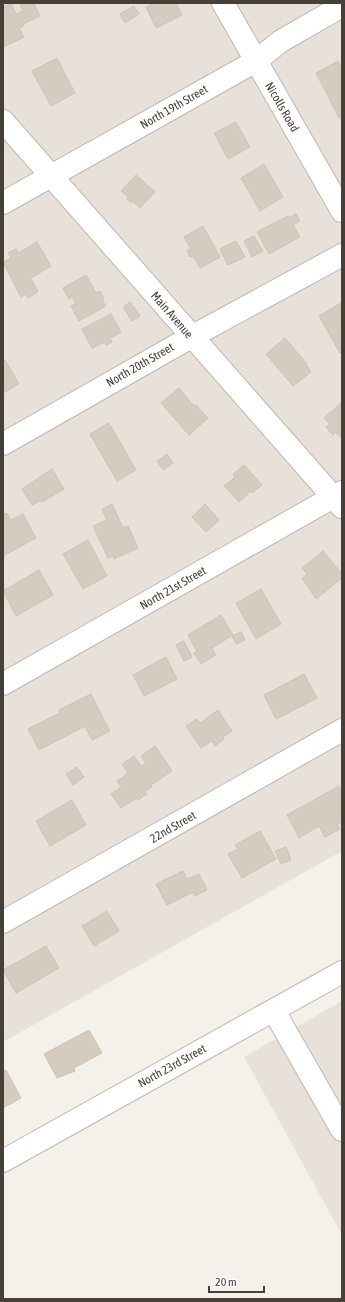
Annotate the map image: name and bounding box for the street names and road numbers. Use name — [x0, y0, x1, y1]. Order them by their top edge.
street label: Nicolls Road — [262, 80, 302, 134]
street label: North 19th Street — [138, 82, 211, 132]
street label: Main Avenue — [148, 289, 196, 341]
street label: North 20th Street — [104, 340, 177, 390]
street label: North 21st Street — [137, 563, 209, 613]
street label: 22nd Street — [148, 808, 199, 846]
street label: North 23rd Street — [136, 1041, 209, 1090]

